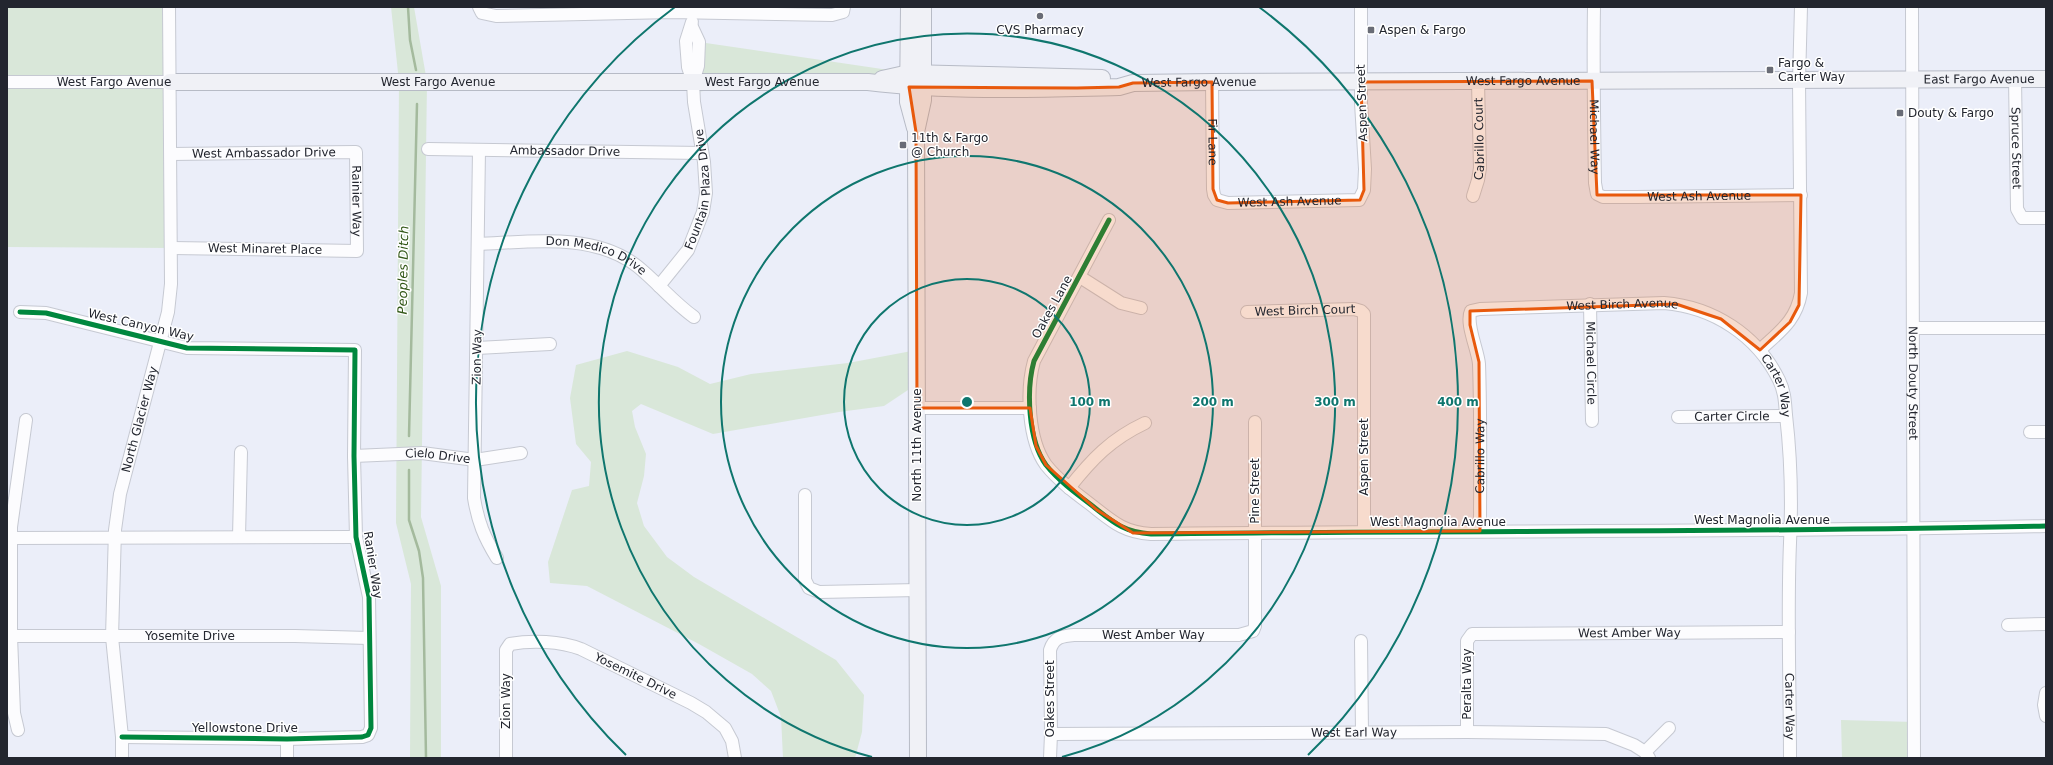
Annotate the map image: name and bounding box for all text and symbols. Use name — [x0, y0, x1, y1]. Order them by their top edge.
marker: CVS Pharmacy — [1035, 11, 1045, 21]
place label: CVS Pharmacy — [996, 23, 1084, 37]
place label: Aspen & Fargo — [1379, 23, 1466, 37]
marker: Aspen & Fargo — [1366, 25, 1376, 35]
place label: Fargo & Carter Way — [1778, 56, 1845, 84]
street label: Aspen Street — [1354, 64, 1370, 142]
marker: Fargo & Carter Way — [1765, 65, 1775, 75]
street label: East Fargo Avenue — [1924, 72, 2035, 86]
street label: West Fargo Avenue — [1466, 74, 1581, 88]
street label: West Fargo Avenue — [57, 75, 171, 89]
street label: West Fargo Avenue — [381, 75, 495, 89]
street label: West Fargo Avenue — [705, 75, 819, 89]
street label: West Fargo Avenue — [1142, 75, 1257, 90]
street label: Cabrillo Court — [1471, 97, 1487, 181]
street label: Michael Way — [1587, 99, 1602, 175]
place label: Douty & Fargo — [1908, 106, 1994, 120]
street label: Spruce Street — [2008, 107, 2024, 189]
marker: Douty & Fargo — [1895, 108, 1905, 118]
street label: Fir Lane — [1205, 118, 1220, 166]
street label: Fountain Plaza Drive — [682, 128, 713, 252]
place label: 11th & Fargo @ Church — [911, 131, 988, 159]
marker: 11th & Fargo @ Church — [898, 140, 908, 150]
street label: Ambassador Drive — [510, 143, 620, 159]
street label: West Ambassador Drive — [192, 145, 336, 161]
street label: Rainier Way — [349, 165, 364, 237]
street label: West Ash Avenue — [1647, 189, 1751, 204]
street label: West Ash Avenue — [1238, 193, 1342, 210]
water label: Peoples Ditch — [395, 226, 411, 314]
street label: Don Medico Drive — [546, 234, 649, 278]
street label: West Minaret Place — [208, 241, 322, 257]
street label: Oakes Lane — [1029, 273, 1075, 341]
street label: West Birch Avenue — [1566, 296, 1680, 313]
street label: West Birch Court — [1254, 302, 1356, 319]
street label: West Canyon Way — [87, 306, 195, 344]
street label: Michael Circle — [1583, 321, 1599, 405]
street label: North Douty Street — [1906, 326, 1920, 440]
street label: Zion Way — [470, 329, 484, 385]
street label: Carter Way — [1758, 351, 1793, 418]
street label: North Glacier Way — [119, 365, 160, 474]
street label: North 11th Avenue — [910, 388, 924, 502]
centre of rings — [960, 395, 974, 409]
text: 100 m — [1069, 395, 1111, 409]
text: 200 m — [1192, 395, 1234, 409]
text: 300 m — [1314, 395, 1356, 409]
text: 400 m — [1437, 395, 1479, 409]
street label: Carter Circle — [1694, 409, 1770, 424]
street label: Aspen Street — [1357, 418, 1371, 496]
street label: Cabrillo Way — [1473, 418, 1487, 494]
street label: Cielo Drive — [405, 446, 471, 466]
street label: Pine Street — [1248, 458, 1262, 524]
street label: West Magnolia Avenue — [1694, 513, 1830, 527]
street label: West Magnolia Avenue — [1370, 515, 1506, 529]
street label: Ranier Way — [361, 530, 385, 600]
street label: West Amber Way — [1578, 626, 1681, 640]
street label: West Amber Way — [1102, 628, 1205, 642]
street label: Yosemite Drive — [144, 629, 235, 643]
street label: Peralta Way — [1460, 648, 1474, 720]
street label: Yosemite Drive — [591, 649, 679, 702]
street label: Oakes Street — [1043, 660, 1057, 738]
street label: Zion Way — [499, 673, 513, 729]
street label: Carter Way — [1782, 673, 1797, 740]
street label: Yellowstone Drive — [191, 721, 298, 735]
street label: West Earl Way — [1311, 725, 1397, 740]

